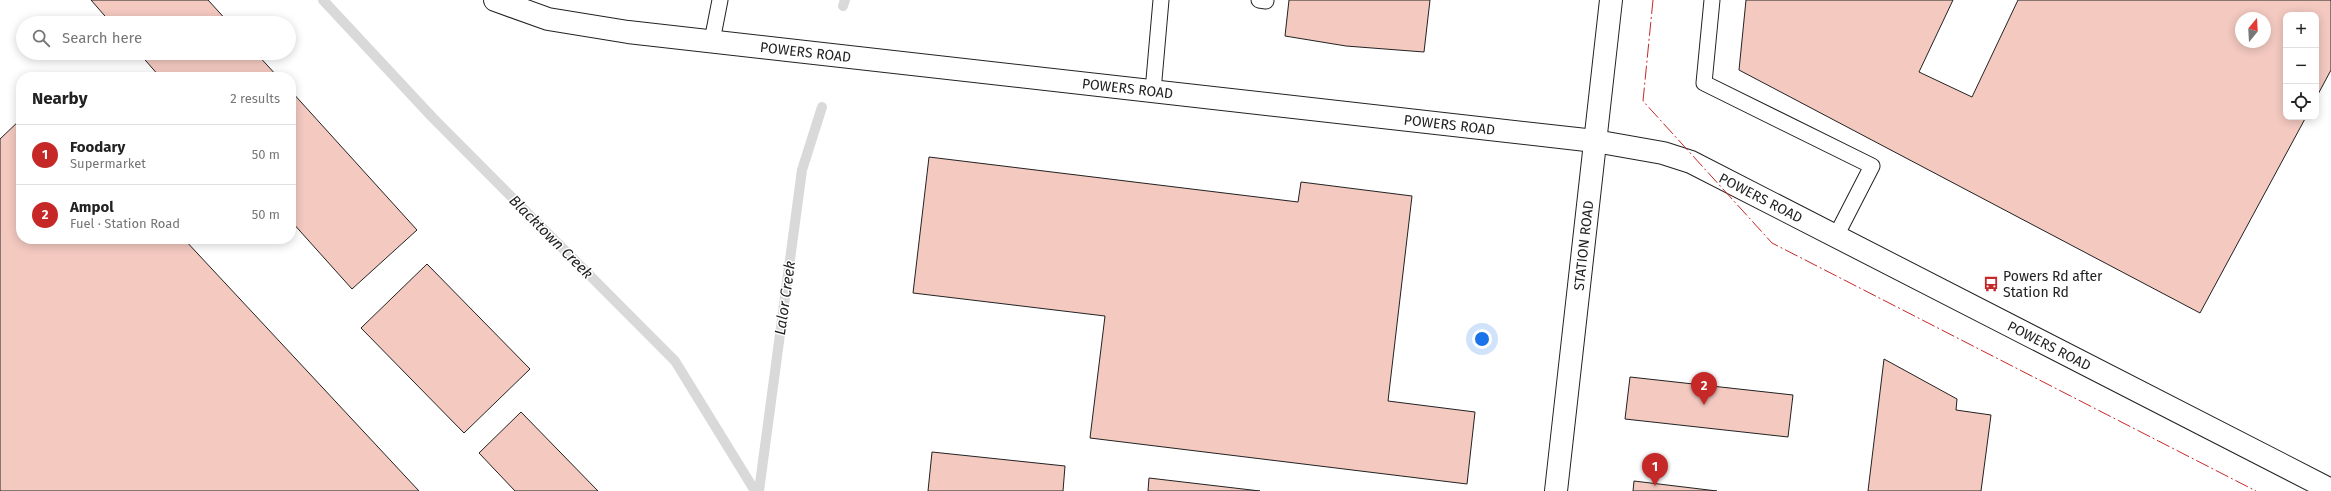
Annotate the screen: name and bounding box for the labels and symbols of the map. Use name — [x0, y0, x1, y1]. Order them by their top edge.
north arrow — [2235, 12, 2271, 48]
street label: POWERS ROAD — [759, 38, 852, 66]
street label: POWERS ROAD — [1081, 75, 1174, 102]
street label: POWERS ROAD — [1403, 111, 1496, 138]
street label: POWERS ROAD — [1716, 169, 1806, 226]
water label: Blacktown Creek — [505, 191, 597, 283]
street label: STATION ROAD — [1570, 200, 1597, 291]
water label: Lalor Creek — [771, 260, 799, 336]
place label: Powers Rd after Station Rd — [2003, 268, 2103, 301]
bus stop icon: Powers Rd after Station Rd — [1982, 275, 2000, 293]
street label: POWERS ROAD — [2005, 317, 2094, 374]
your location — [1472, 329, 1492, 349]
pin: 2 — [1691, 372, 1717, 405]
pin: 1 — [1642, 453, 1668, 486]

